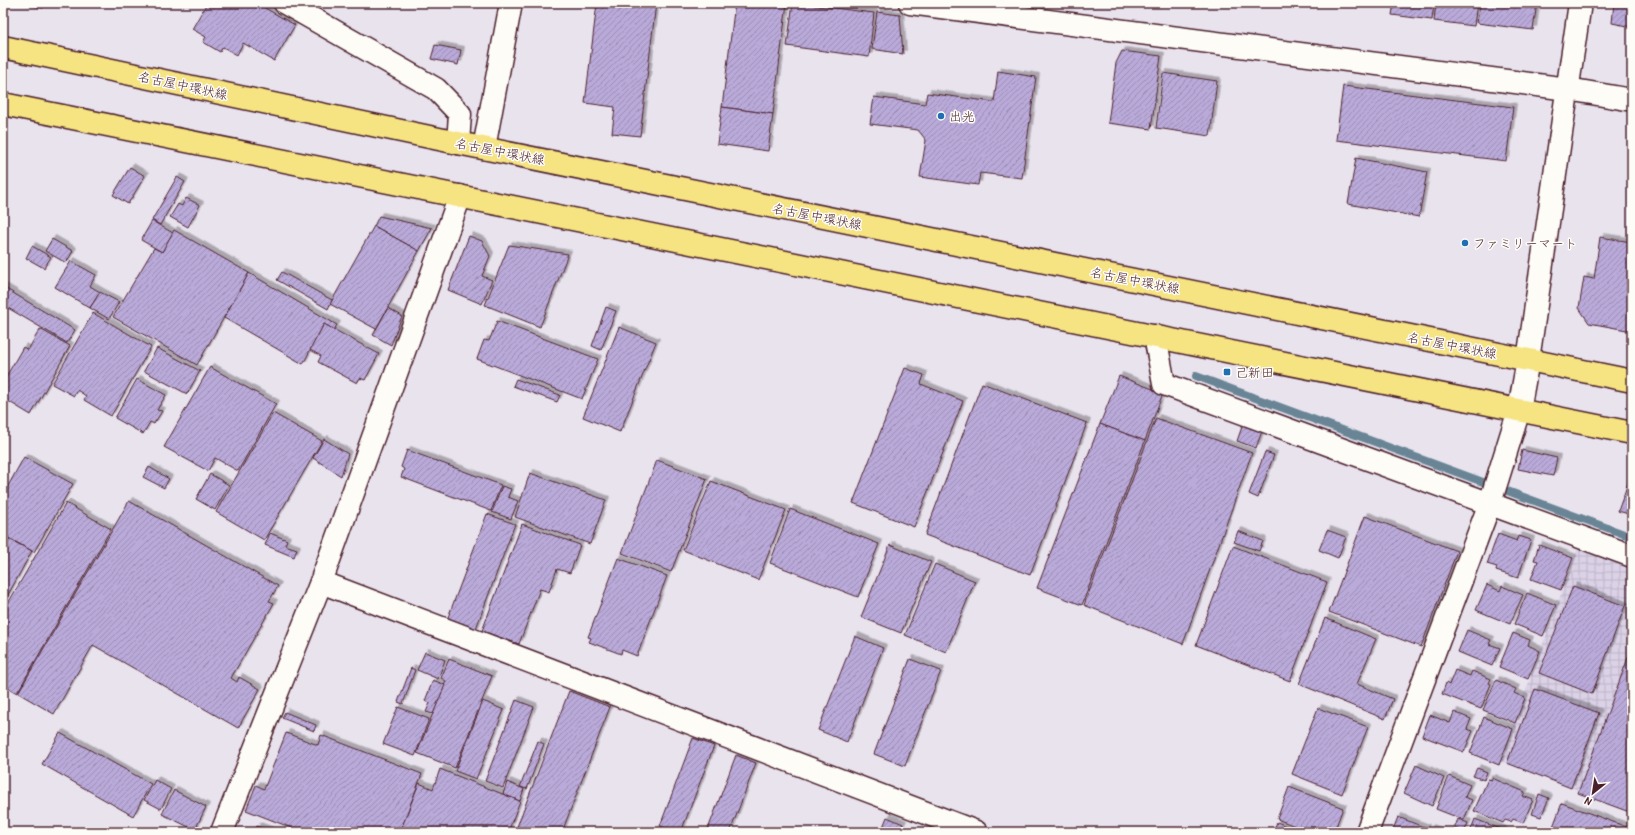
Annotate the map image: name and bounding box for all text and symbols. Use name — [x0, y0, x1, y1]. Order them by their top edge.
street label: 名古屋中環状線 — [137, 67, 230, 103]
place label: 出光 — [949, 107, 975, 125]
marker: 出光 — [936, 111, 946, 121]
street label: 名古屋中環状線 — [454, 133, 547, 169]
street label: 名古屋中環状線 — [771, 198, 864, 234]
place label: ファミリーマート — [1473, 234, 1577, 252]
marker: ファミリーマート — [1460, 238, 1470, 248]
street label: 名古屋中環状線 — [1089, 262, 1182, 298]
street label: 名古屋中環状線 — [1406, 327, 1499, 363]
place label: 己新田 — [1235, 363, 1274, 381]
marker: 己新田 — [1222, 367, 1232, 377]
north arrow — [1573, 773, 1613, 813]
text: N — [1582, 794, 1594, 809]

